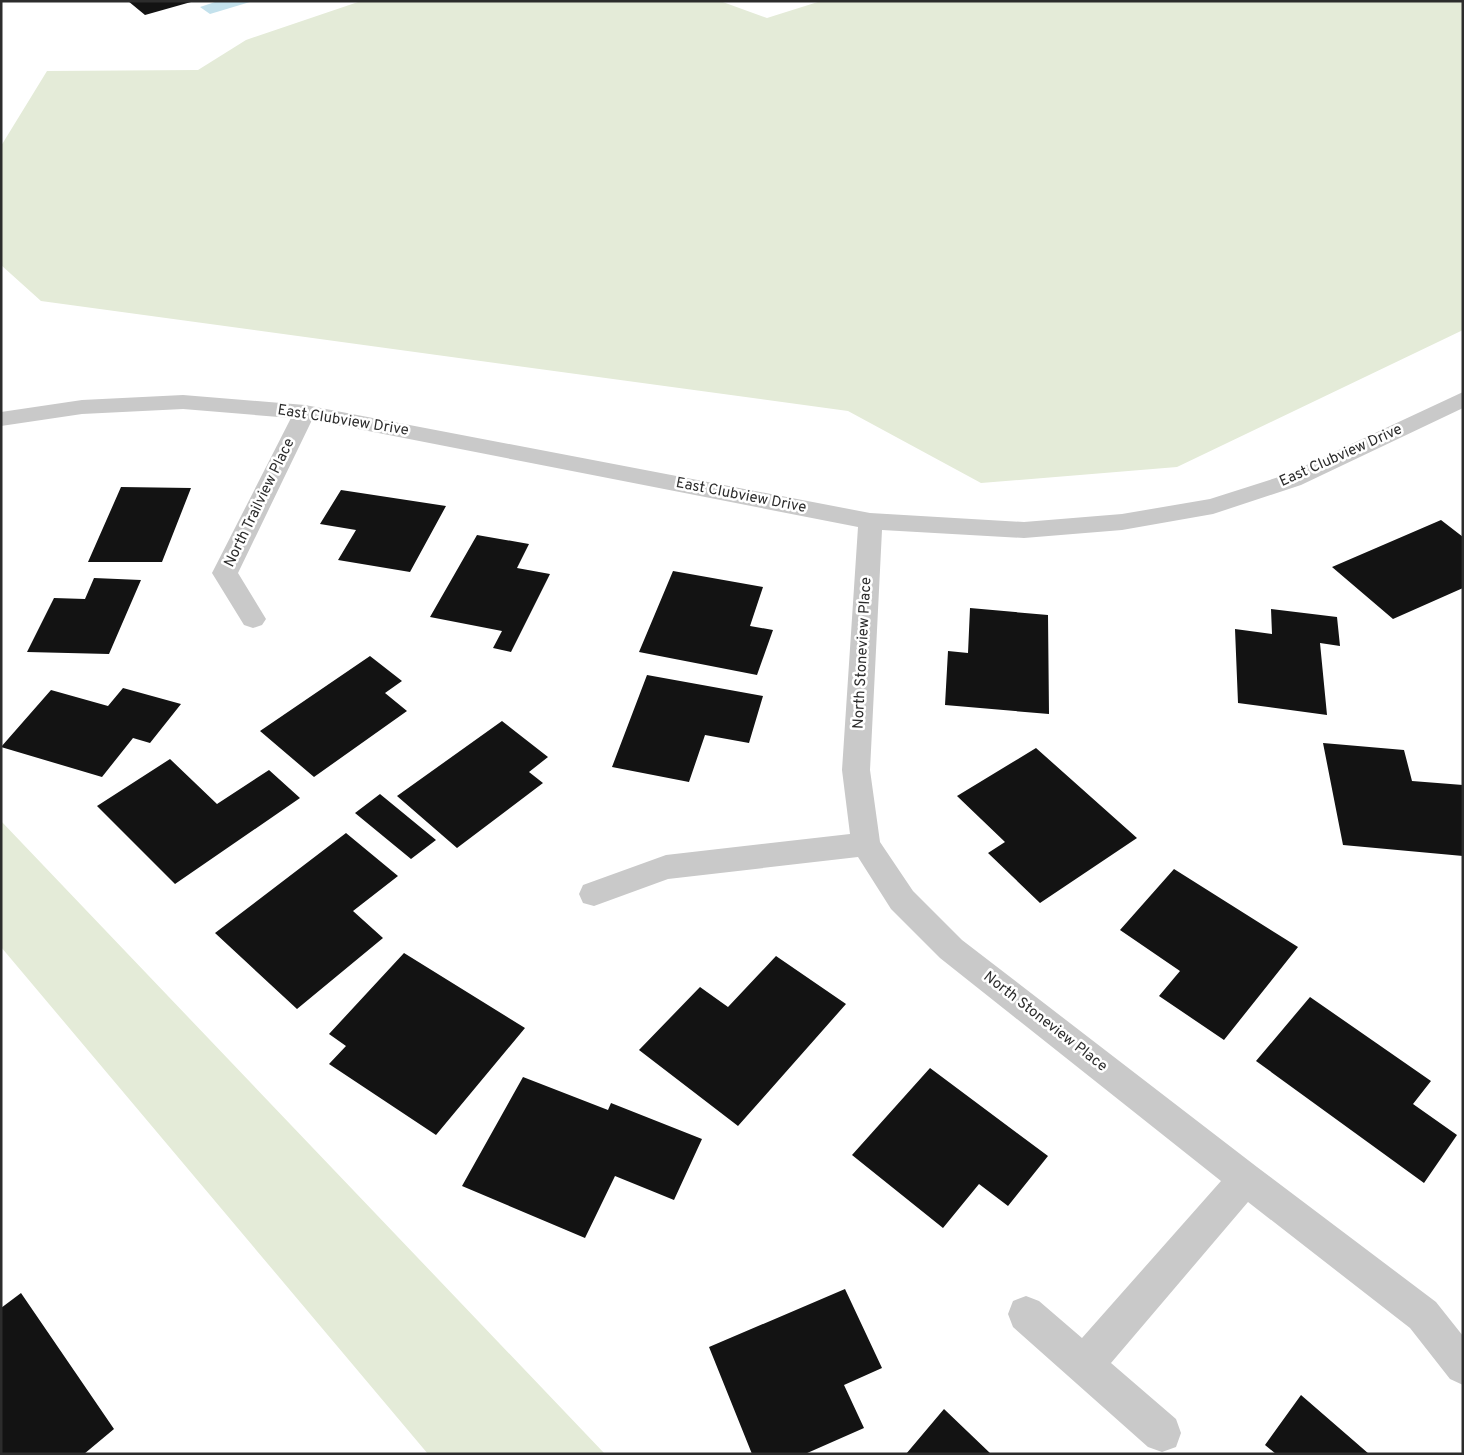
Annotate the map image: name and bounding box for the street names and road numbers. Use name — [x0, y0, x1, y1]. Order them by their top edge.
street label: East Clubview Drive — [276, 401, 410, 441]
street label: East Clubview Drive — [1277, 420, 1405, 492]
street label: North Trailview Place — [221, 435, 299, 571]
street label: East Clubview Drive — [674, 474, 808, 518]
street label: North Stoneview Place — [850, 576, 876, 730]
street label: North Stoneview Place — [979, 968, 1111, 1076]

